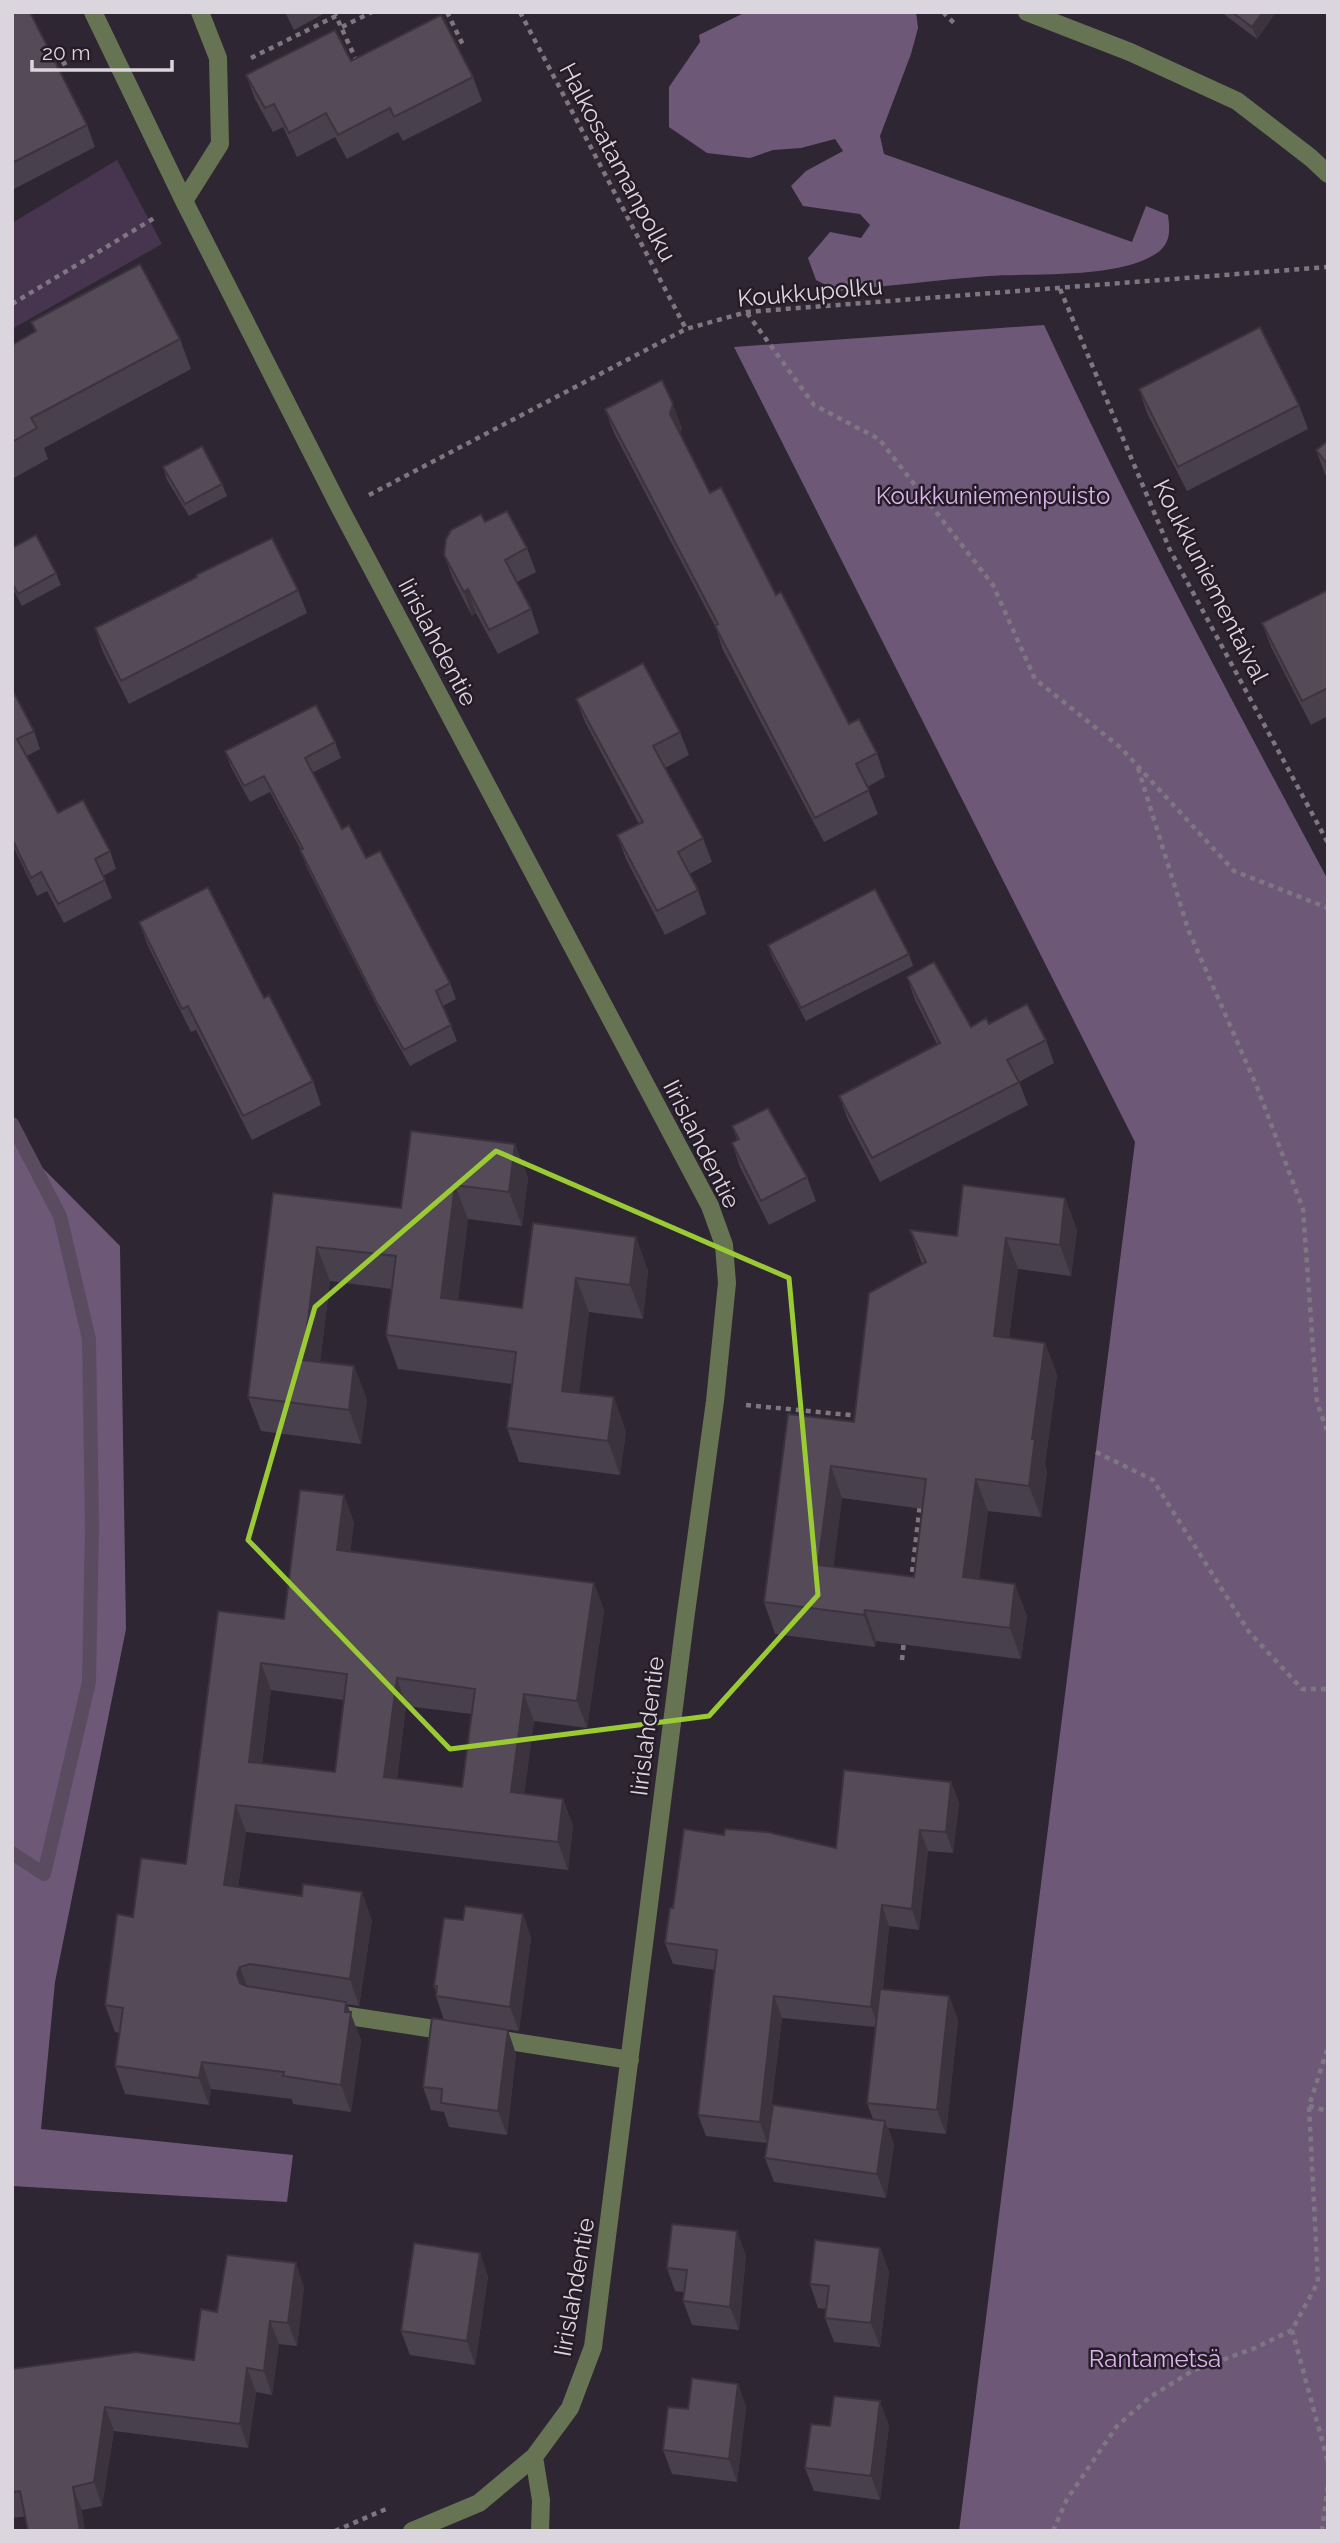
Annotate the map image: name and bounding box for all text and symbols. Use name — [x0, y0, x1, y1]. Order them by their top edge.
scale bar — [32, 28, 172, 72]
text: 20 m — [42, 40, 90, 65]
street label: Halkosatamanpolku — [553, 58, 683, 266]
street label: Koukkupolku — [736, 271, 884, 313]
street label: Koukkuniementaival — [1147, 474, 1275, 688]
park label: Koukkuniemenpuisto — [876, 481, 1110, 510]
street label: Iirislahdentie — [392, 573, 484, 711]
street label: Iirislahdentie — [657, 1075, 747, 1213]
street label: Iirislahdentie — [624, 1655, 670, 1797]
street label: Iirislahdentie — [548, 2215, 600, 2359]
park label: Rantametsä — [1089, 2344, 1221, 2373]

